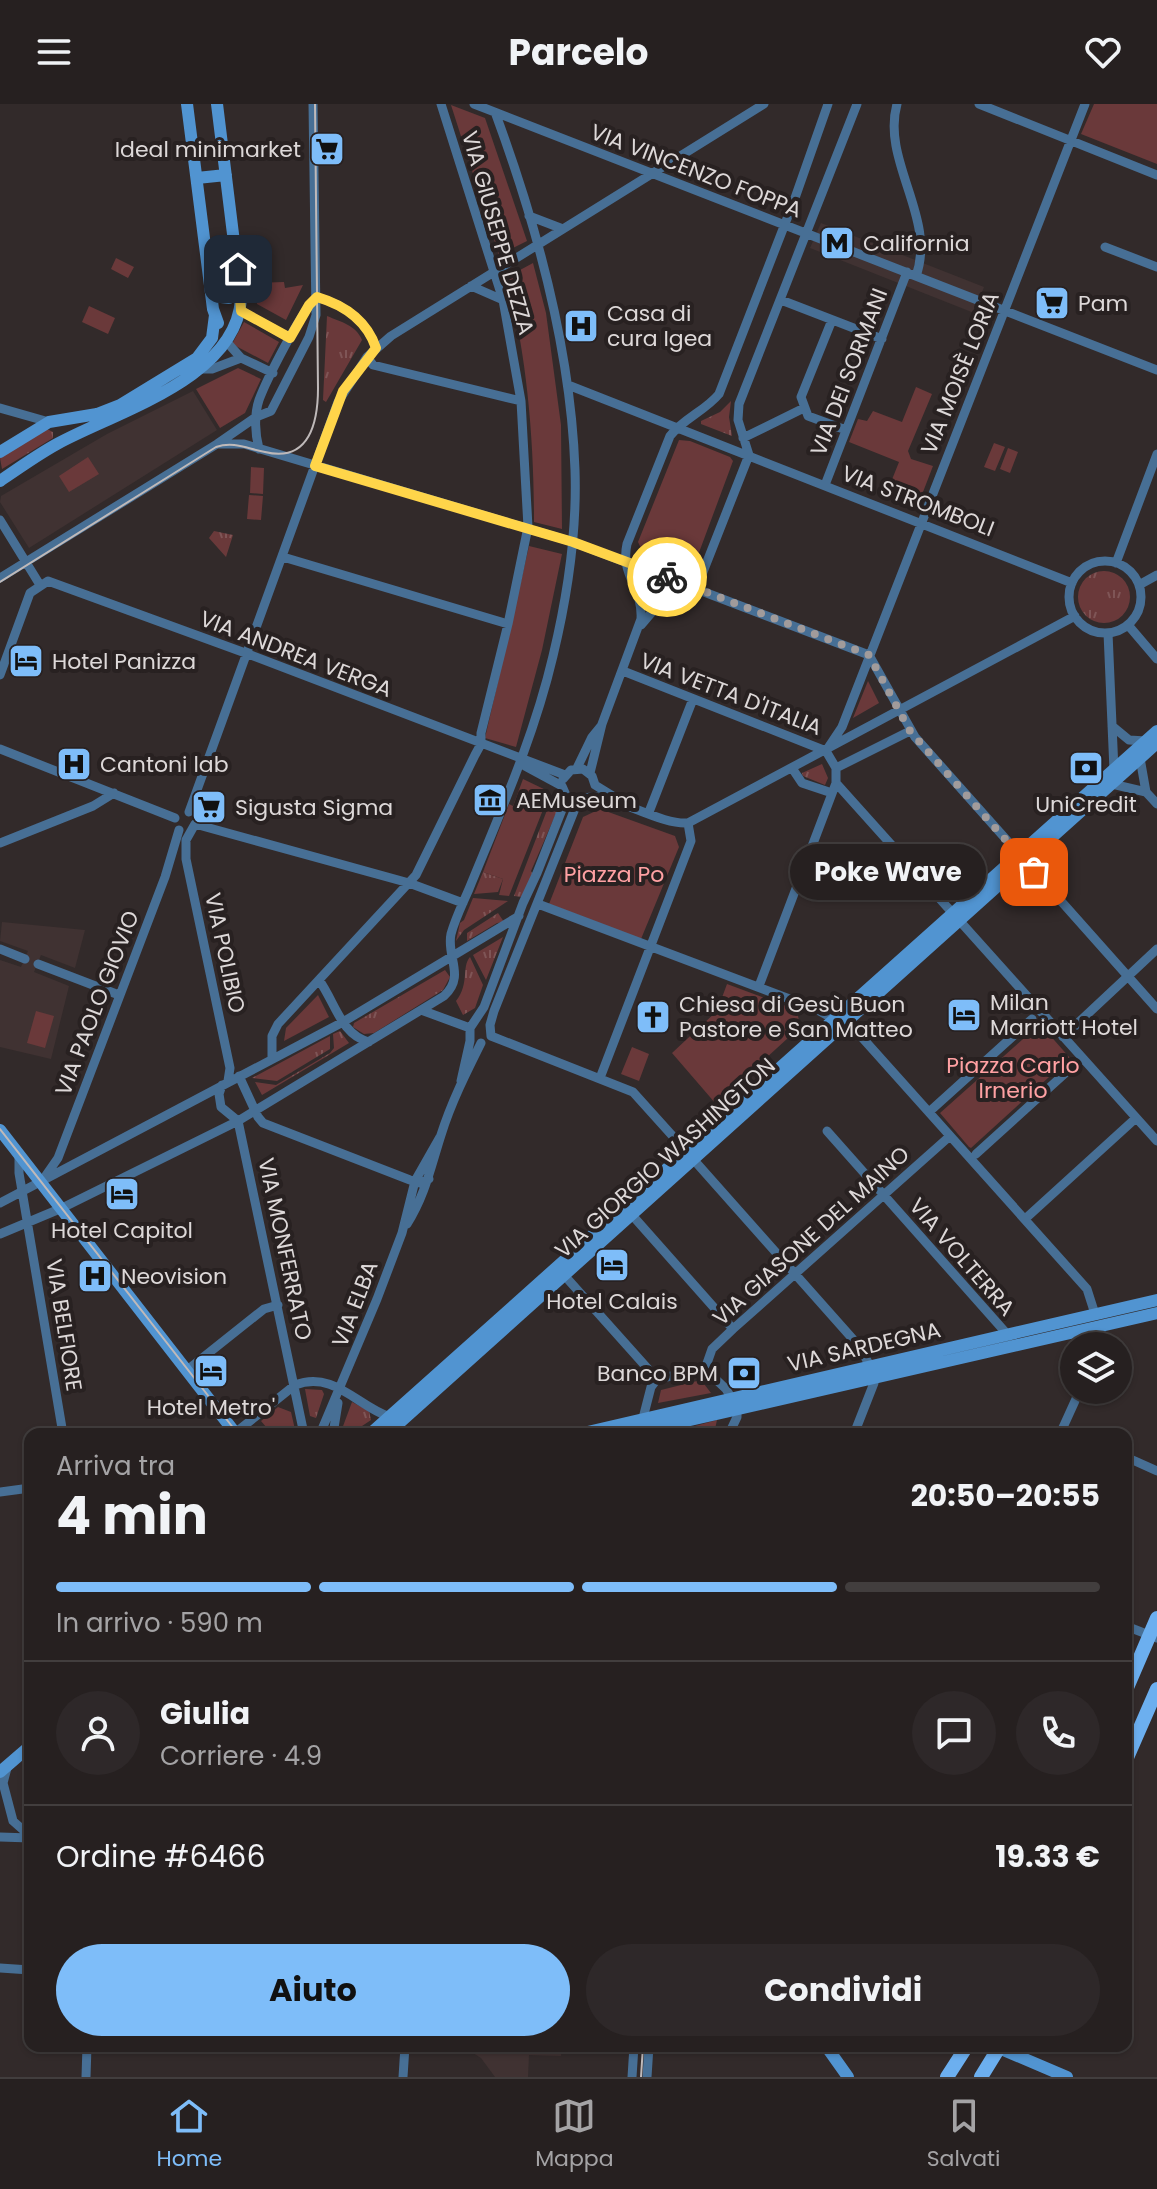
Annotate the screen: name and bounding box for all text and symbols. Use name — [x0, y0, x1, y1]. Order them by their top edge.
text: Parcelo — [509, 27, 648, 78]
icon: menu — [32, 30, 76, 74]
icon: heart — [1081, 30, 1125, 74]
street label: VIA VINCENZO FOPPA — [586, 116, 806, 226]
street label: VIA GIUSEPPE DEZZA — [454, 127, 542, 339]
supermarket icon: Ideal minimarket — [308, 130, 346, 168]
place label: Ideal minimarket — [115, 134, 301, 165]
metro station icon: California — [818, 224, 856, 262]
place label: California — [863, 228, 970, 259]
pin — [204, 235, 272, 303]
icon: home — [216, 247, 260, 291]
street label: VIA DEI SORMANI — [803, 284, 895, 460]
supermarket icon: Pam — [1033, 284, 1071, 322]
street label: VIA MOISÈ LORIA — [913, 287, 1007, 459]
place label: Pam — [1078, 288, 1128, 319]
place label: Casa di cura Igea — [607, 298, 712, 354]
hospital icon: Casa di cura Igea — [562, 307, 600, 345]
street label: VIA STROMBOLI — [837, 458, 999, 544]
courier — [627, 537, 707, 617]
icon: bike — [645, 555, 689, 599]
street label: VIA ANDREA VERGA — [195, 603, 397, 705]
hotel icon: Hotel Panizza — [7, 642, 45, 680]
street label: VIA VETTA D'ITALIA — [636, 645, 827, 743]
place label: Hotel Panizza — [52, 646, 196, 677]
hospital icon: Cantoni lab — [55, 745, 93, 783]
place label: Cantoni lab — [100, 749, 229, 780]
bank icon: UniCredit — [1067, 749, 1105, 787]
museum icon: AEMuseum — [471, 781, 509, 819]
place label: AEMuseum — [516, 785, 637, 816]
supermarket icon: Sigusta Sigma — [190, 788, 228, 826]
place label: UniCredit — [1035, 789, 1137, 820]
place label: Sigusta Sigma — [235, 792, 393, 823]
pin — [1000, 838, 1068, 906]
callout: Poke Wave — [790, 844, 986, 900]
icon: bag — [1012, 850, 1056, 894]
text: Poke Wave — [814, 854, 962, 890]
park label: Piazza Po — [564, 859, 664, 890]
street label: VIA POLIBIO — [197, 890, 253, 1016]
street label: VIA PAOLO GIOVIO — [47, 906, 147, 1100]
place label: Milan Marriott Hotel — [990, 987, 1138, 1043]
place label: Chiesa di Gesù Buon Pastore e San Matteo — [679, 989, 913, 1045]
hotel icon: Milan Marriott Hotel — [945, 996, 983, 1034]
church icon: Chiesa di Gesù Buon Pastore e San Matteo — [634, 998, 672, 1036]
street label: VIA GIORGIO WASHINGTON — [548, 1050, 782, 1266]
park label: Piazza Carlo Irnerio — [946, 1050, 1080, 1106]
street label: VIA GIASONE DEL MAINO — [706, 1139, 916, 1333]
street label: VIA MONFERRATO — [251, 1155, 319, 1343]
hotel icon: Hotel Capitol — [103, 1175, 141, 1213]
street label: VIA VOLTERRA — [902, 1191, 1022, 1323]
place label: Hotel Capitol — [51, 1215, 193, 1246]
hotel icon: Hotel Calais — [593, 1246, 631, 1284]
street label: VIA ELBA — [324, 1256, 386, 1352]
street label: VIA BELFIORE — [38, 1257, 90, 1393]
hospital icon: Neovision — [76, 1257, 114, 1295]
place label: Neovision — [121, 1261, 227, 1292]
place label: Hotel Calais — [546, 1286, 678, 1317]
street label: VIA SARDEGNA — [784, 1314, 944, 1380]
map controls — [1060, 1332, 1132, 1404]
button: layers — [1060, 1332, 1132, 1404]
hotel icon: Hotel Metro' — [192, 1352, 230, 1390]
bank icon: Banco BPM — [725, 1354, 763, 1392]
place label: Banco BPM — [597, 1358, 718, 1389]
place label: Hotel Metro' — [147, 1392, 275, 1423]
text: Arriva tra — [56, 1448, 175, 1484]
text: 20:50–20:55 — [911, 1474, 1100, 1517]
text: 4 min — [56, 1479, 208, 1552]
text: In arrivo · 590 m — [56, 1605, 263, 1641]
button: person — [56, 1691, 140, 1775]
button: chat — [912, 1691, 996, 1775]
button: phone — [1016, 1691, 1100, 1775]
text: Giulia — [160, 1692, 250, 1735]
text: Corriere · 4.9 — [160, 1738, 322, 1774]
text: Ordine #6466 — [56, 1835, 265, 1878]
text: 19.33 € — [995, 1835, 1100, 1878]
button: Aiuto — [56, 1944, 570, 2036]
button: Condividi — [586, 1944, 1100, 2036]
tab: Home — [157, 2094, 222, 2175]
tab: Mappa — [535, 2094, 614, 2175]
tab: Salvati — [927, 2094, 1000, 2175]

